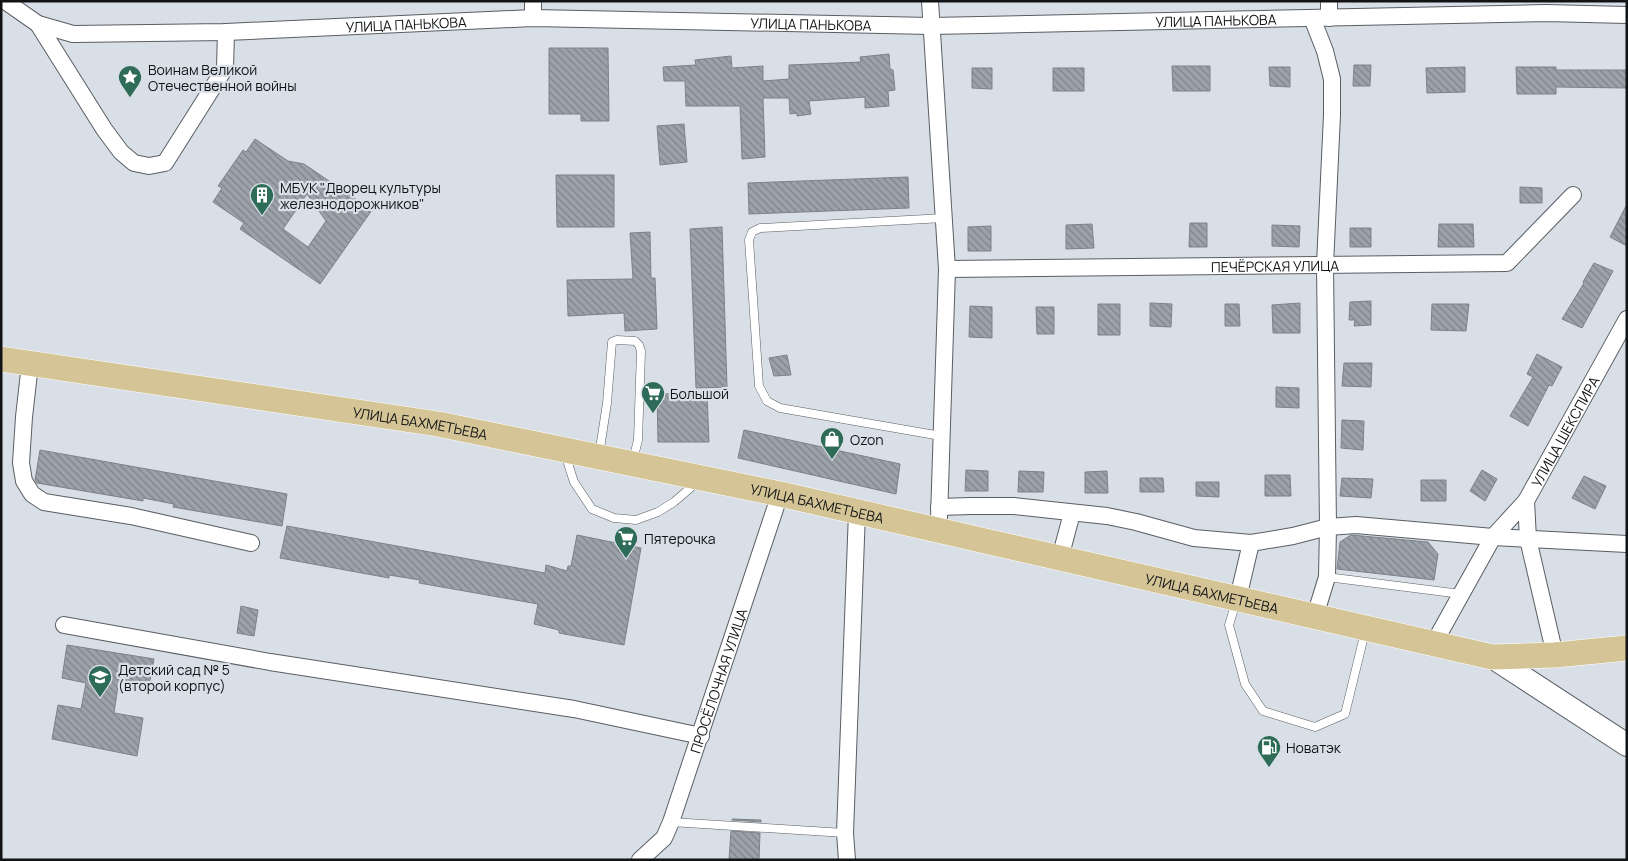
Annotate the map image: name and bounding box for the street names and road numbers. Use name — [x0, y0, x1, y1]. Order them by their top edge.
street label: УЛИЦА ПАНЬКОВА — [1155, 9, 1277, 31]
street label: УЛИЦА ПАНЬКОВА — [345, 12, 467, 36]
street label: УЛИЦА ПАНЬКОВА — [750, 13, 872, 34]
street label: ПЕЧЁРСКАЯ УЛИЦА — [1211, 255, 1339, 276]
street label: УЛИЦА ШЕКСПИРА — [1526, 372, 1603, 490]
street label: УЛИЦА БАХМЕТЬЕВА — [351, 402, 489, 443]
street label: УЛИЦА БАХМЕТЬЕВА — [749, 479, 886, 527]
street label: УЛИЦА БАХМЕТЬЕВА — [1143, 568, 1281, 617]
street label: ПРОСЁЛОЧНАЯ УЛИЦА — [685, 606, 751, 755]

